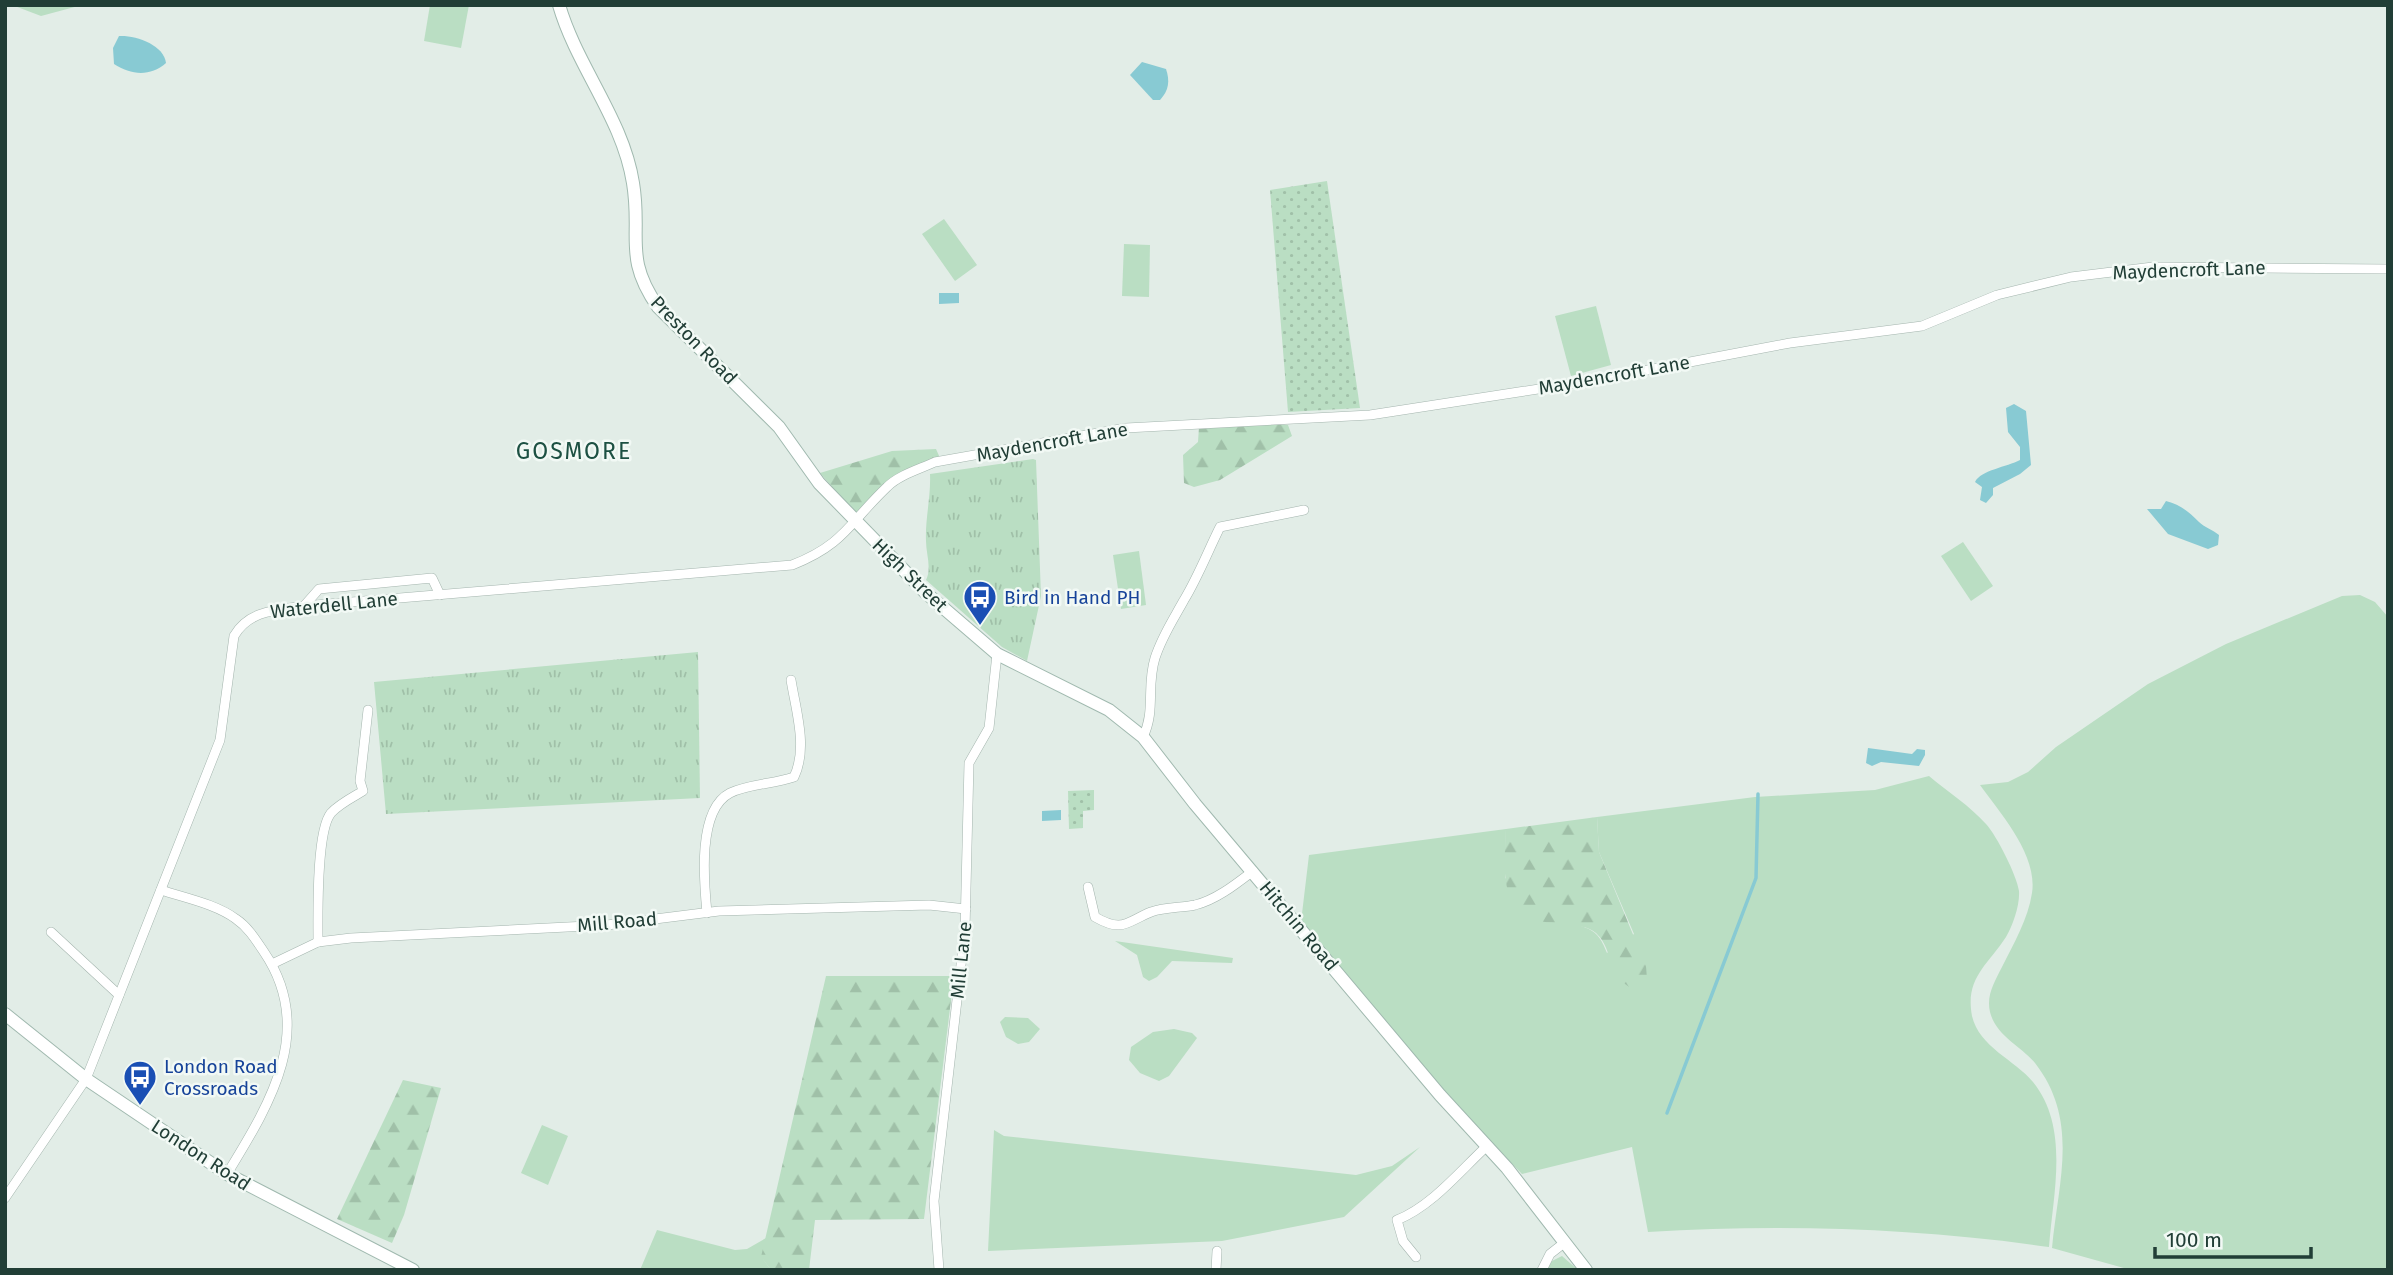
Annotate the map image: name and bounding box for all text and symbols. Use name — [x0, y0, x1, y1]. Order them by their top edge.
street label: Maydencroft Lane — [2112, 256, 2266, 284]
street label: Preston Road — [646, 291, 742, 389]
street label: Maydencroft Lane — [1537, 350, 1691, 400]
street label: Maydencroft Lane — [975, 417, 1129, 467]
district label: GOSMORE — [516, 437, 632, 465]
street label: High Street — [868, 533, 953, 617]
bus stop icon: Bird in Hand PH — [961, 578, 999, 627]
place label: Bird in Hand PH — [1004, 586, 1140, 609]
street label: Waterdell Lane — [269, 587, 399, 623]
street label: Hitchin Road — [1255, 876, 1343, 976]
street label: Mill Road — [576, 907, 658, 937]
street label: Mill Lane — [946, 920, 976, 1000]
place label: London Road Crossroads — [164, 1055, 278, 1100]
bus stop icon: London Road Crossroads — [121, 1058, 159, 1107]
street label: London Road — [147, 1114, 255, 1196]
scale bar — [2155, 1216, 2311, 1260]
text: 100 m — [2166, 1227, 2222, 1253]

